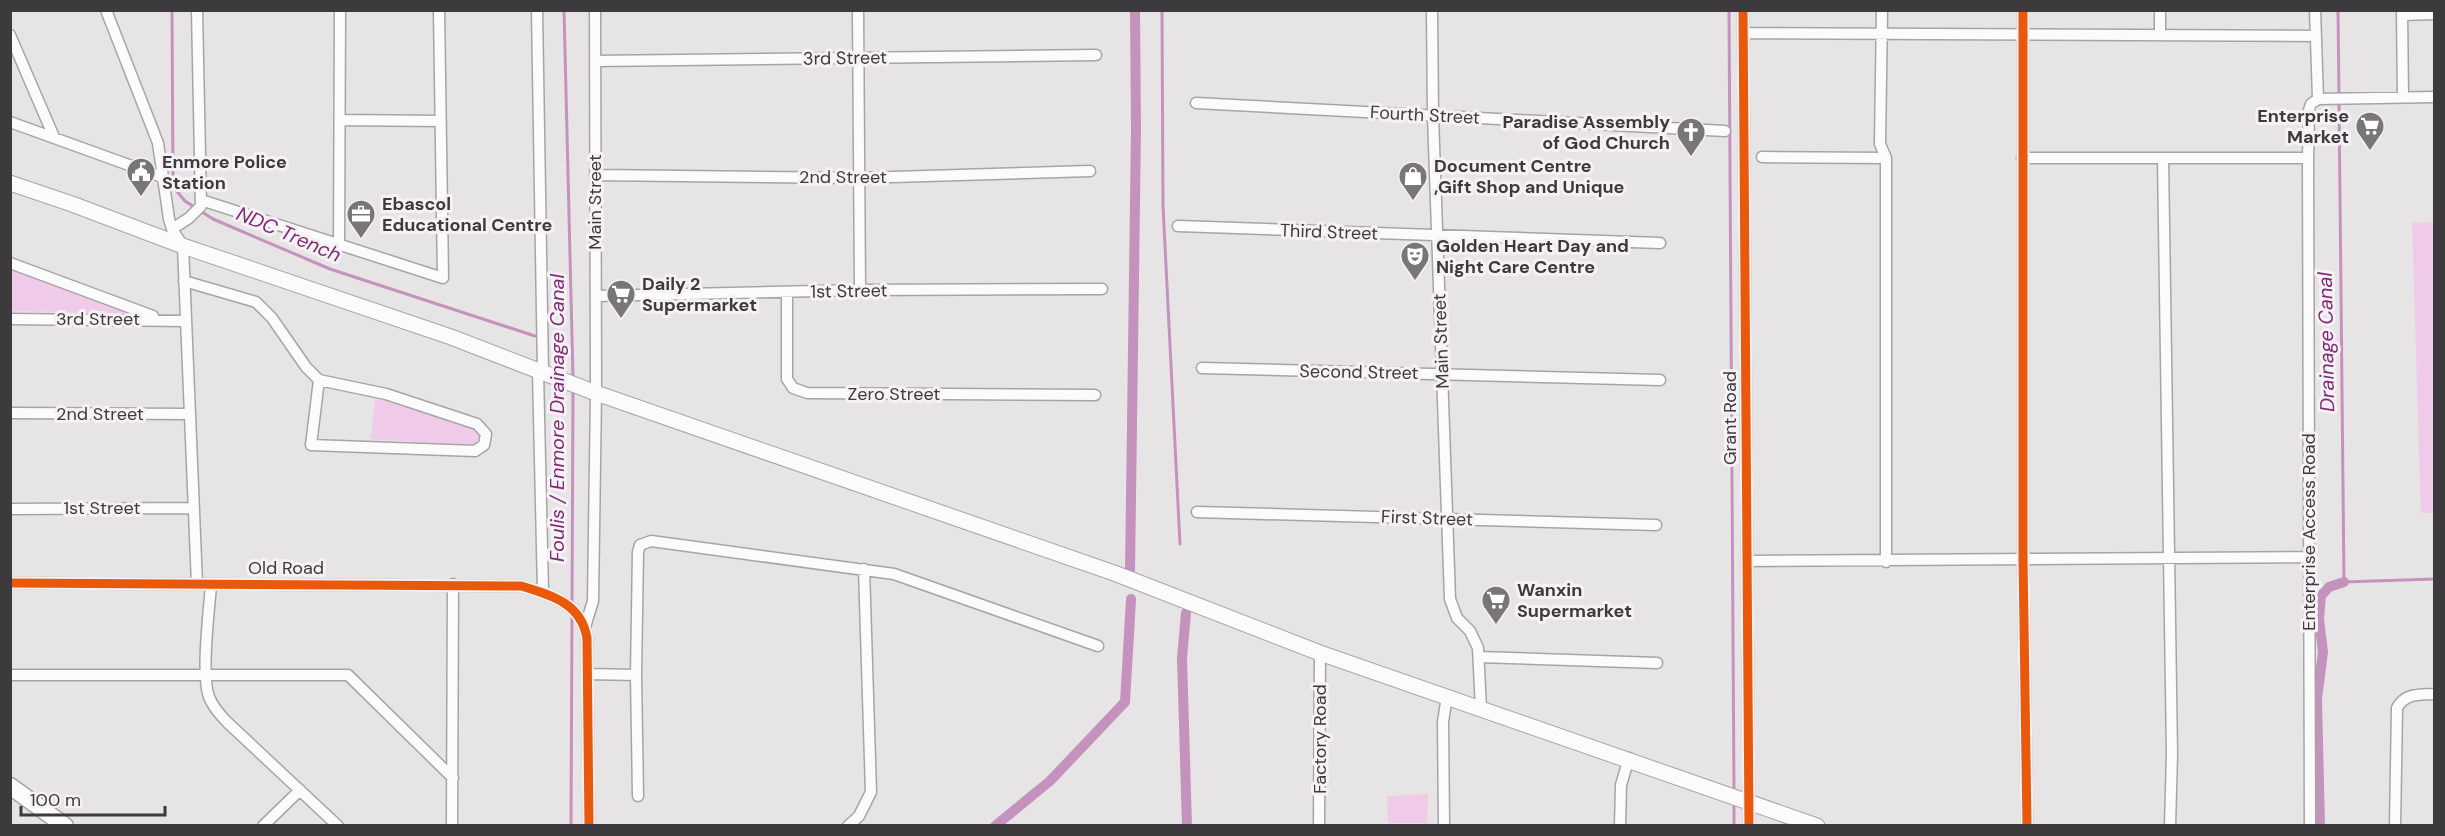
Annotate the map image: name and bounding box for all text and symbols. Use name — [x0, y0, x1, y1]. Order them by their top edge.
street label: 3rd Street — [803, 45, 887, 71]
street label: Fourth Street — [1369, 100, 1481, 130]
place label: Enterprise Market — [2257, 104, 2349, 149]
place label: Paradise Assembly of God Church — [1503, 110, 1670, 155]
supermarket icon: Enterprise Market — [2354, 110, 2386, 152]
church icon: Paradise Assembly of God Church — [1675, 116, 1707, 158]
place label: Enmore Police Station — [162, 150, 287, 195]
street label: Main Street — [583, 154, 607, 250]
place label: Document Centre ,Gift Shop and Unique — [1434, 154, 1625, 199]
public building icon: Enmore Police Station — [125, 156, 157, 198]
shop icon: Document Centre ,Gift Shop and Unique — [1397, 160, 1429, 202]
street label: 2nd Street — [799, 165, 887, 189]
place label: Ebascol Educational Centre — [382, 192, 552, 237]
office icon: Ebascol Educational Centre — [345, 198, 377, 240]
water label: NDC Trench — [233, 200, 345, 268]
street label: Third Street — [1280, 218, 1378, 246]
place label: Golden Heart Day and Night Care Centre — [1436, 234, 1629, 279]
theatre icon: Golden Heart Day and Night Care Centre — [1399, 240, 1431, 282]
water label: Drainage Canal — [2312, 271, 2340, 412]
place label: Daily 2 Supermarket — [642, 272, 757, 317]
water label: Foulis / Enmore Drainage Canal — [544, 274, 570, 562]
supermarket icon: Daily 2 Supermarket — [605, 278, 637, 320]
street label: 1st Street — [810, 278, 888, 304]
street label: Main Street — [1427, 293, 1455, 389]
street label: 3rd Street — [56, 307, 140, 331]
street label: Second Street — [1299, 359, 1419, 385]
street label: Grant Road — [1718, 371, 1742, 465]
street label: Zero Street — [848, 382, 940, 406]
street label: 2nd Street — [56, 402, 144, 426]
street label: Enterprise Access Road — [2297, 433, 2321, 631]
street label: 1st Street — [63, 496, 141, 520]
street label: First Street — [1381, 504, 1473, 532]
street label: Old Road — [248, 556, 324, 580]
place label: Wanxin Supermarket — [1517, 578, 1632, 623]
supermarket icon: Wanxin Supermarket — [1480, 584, 1512, 626]
street label: Factory Road — [1308, 684, 1332, 794]
scale bar — [21, 779, 165, 817]
text: 100 m — [30, 788, 81, 812]

